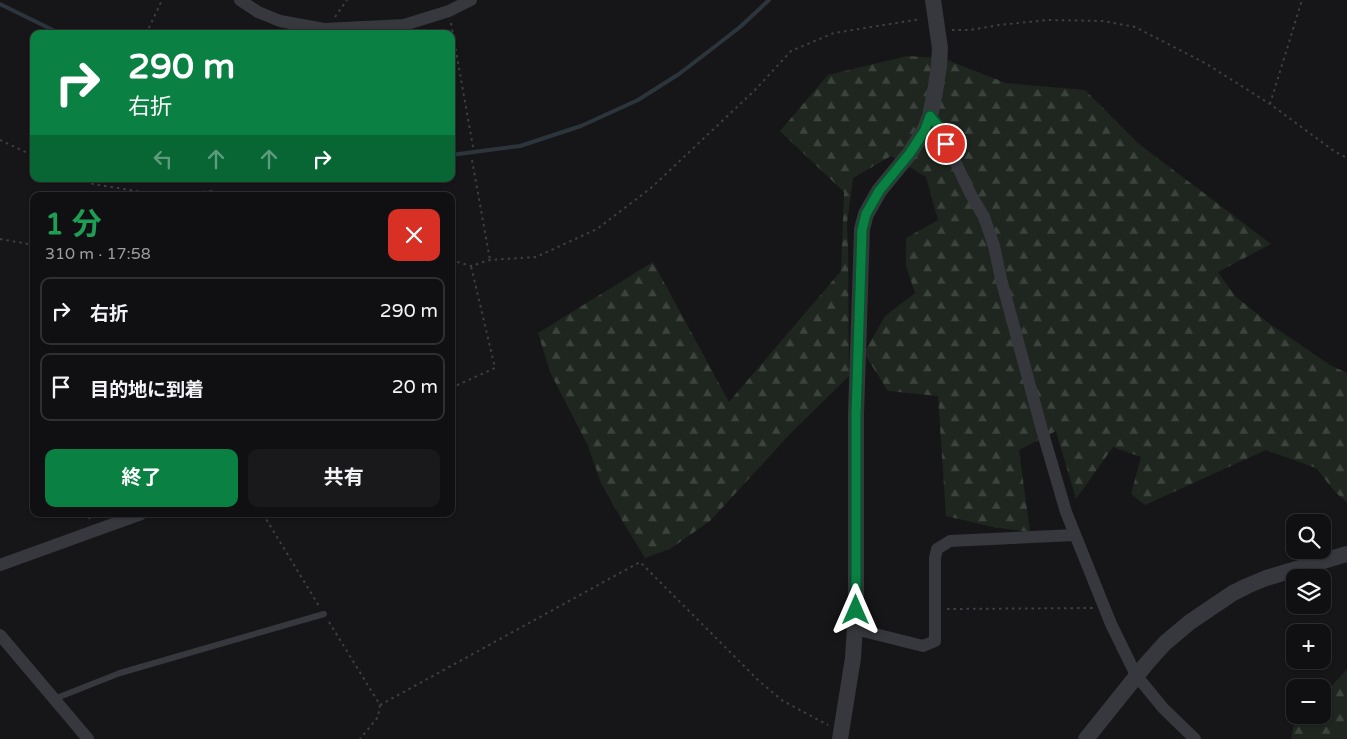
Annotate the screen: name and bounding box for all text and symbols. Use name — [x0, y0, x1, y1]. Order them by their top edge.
text: 290 m — [128, 46, 235, 88]
icon: right — [45, 50, 110, 115]
text: 右折 — [128, 94, 172, 120]
pin — [925, 123, 967, 165]
icon: arrive — [932, 130, 960, 158]
icon: left — [149, 145, 177, 173]
icon: ahead — [202, 145, 230, 173]
icon: ahead — [255, 145, 283, 173]
icon: right — [308, 145, 336, 173]
text: 1 分 — [45, 206, 102, 243]
button: close — [388, 209, 440, 261]
text: 310 m · 17:58 — [45, 244, 151, 264]
icon: right — [47, 297, 75, 325]
text: 290 m — [380, 300, 438, 322]
text: 右折 — [90, 303, 128, 325]
icon: arrive — [47, 373, 75, 401]
text: 20 m — [392, 376, 438, 398]
text: 目的地に到着 — [90, 379, 204, 401]
button: 終了 — [45, 449, 238, 507]
button: 共有 — [248, 449, 440, 507]
map controls — [1286, 514, 1331, 724]
button: search — [1286, 514, 1331, 559]
button: layers — [1286, 569, 1331, 614]
position arrow — [829, 583, 881, 635]
button: + — [1286, 624, 1331, 669]
button: − — [1286, 679, 1331, 724]

